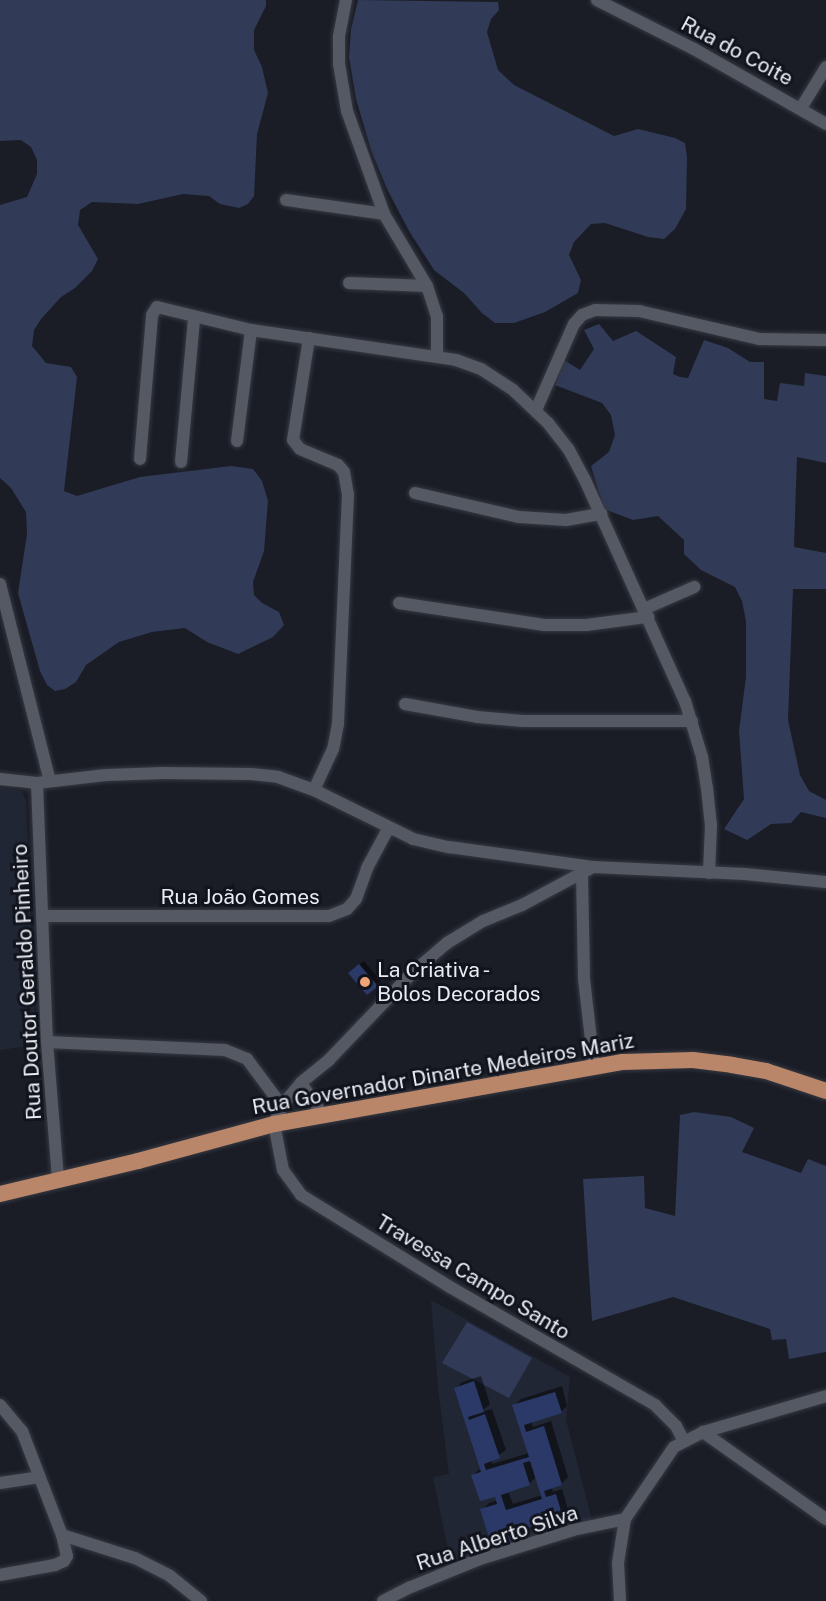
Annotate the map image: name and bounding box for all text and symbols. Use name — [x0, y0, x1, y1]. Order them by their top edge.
street label: Rua do Coite — [676, 11, 798, 91]
street label: Rua Doutor Geraldo Pinheiro — [7, 843, 47, 1121]
street label: Rua João Gomes — [160, 884, 320, 910]
place label: La Criativa - Bolos Decorados — [377, 957, 540, 1007]
marker: La Criativa - Bolos Decorados — [358, 975, 372, 989]
street label: Rua Governador Dinarte Medeiros Mariz — [250, 1028, 636, 1120]
street label: Travessa Campo Santo — [372, 1209, 574, 1345]
street label: Rua Alberto Silva — [413, 1500, 581, 1576]

